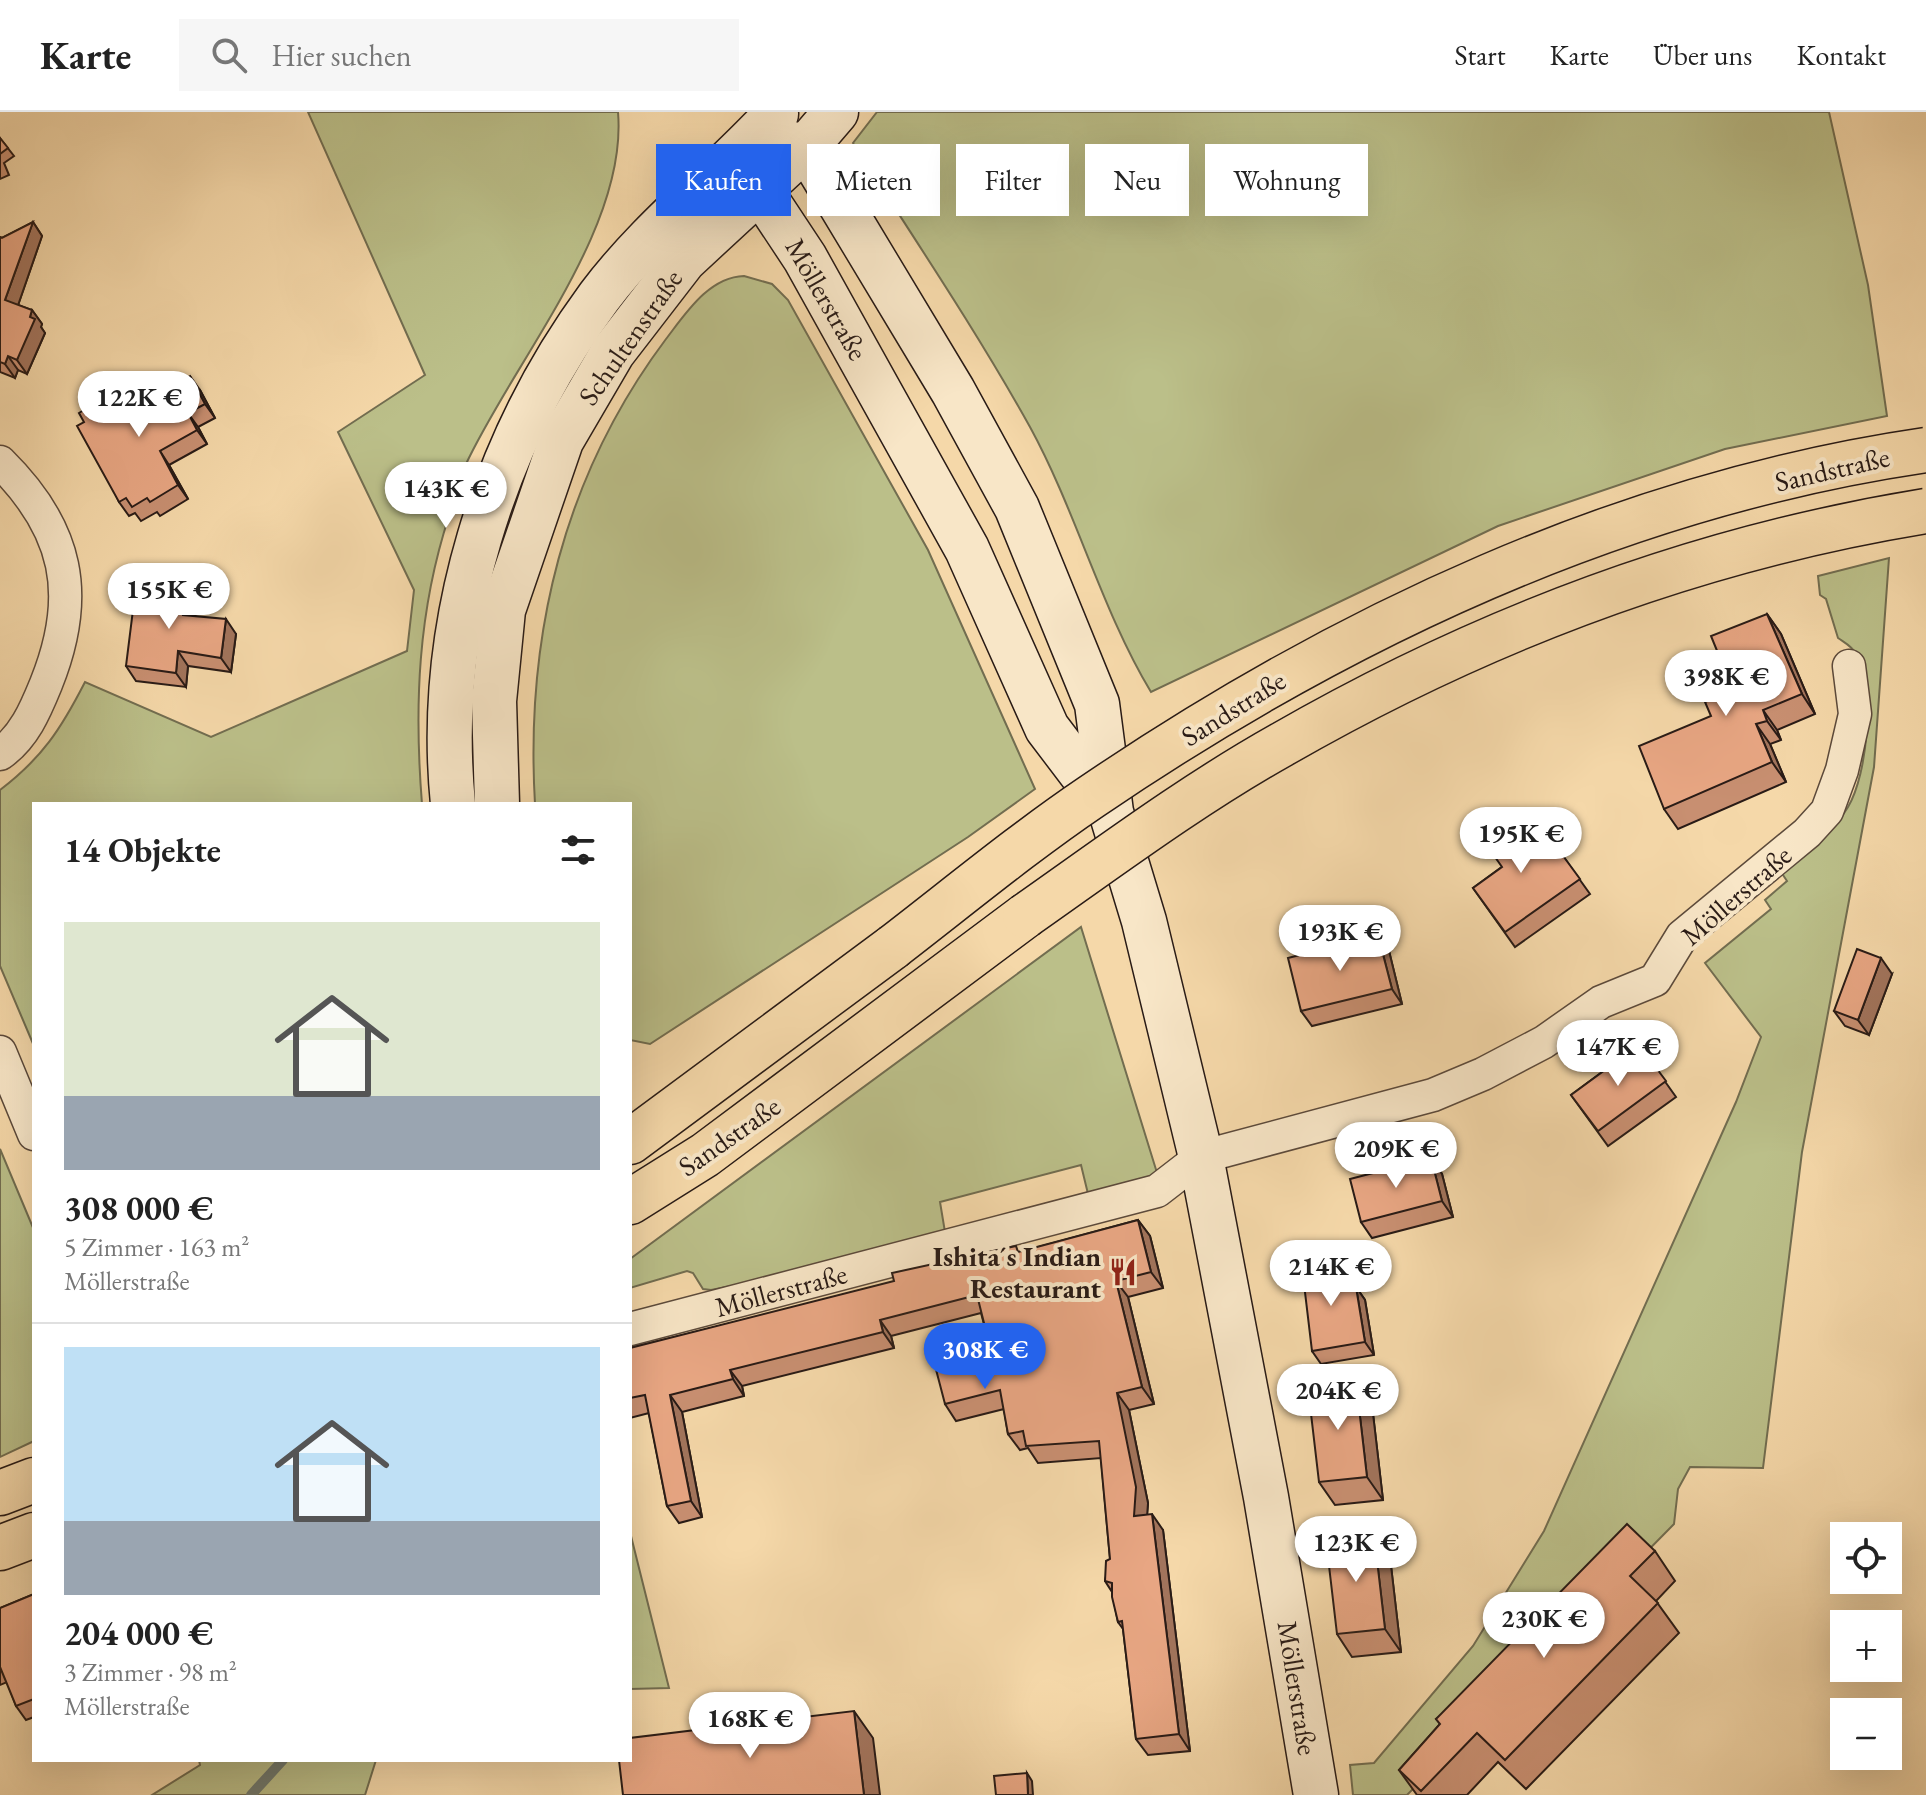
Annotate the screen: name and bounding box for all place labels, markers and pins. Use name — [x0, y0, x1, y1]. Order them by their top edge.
pin: 122K € — [74, 371, 204, 439]
pin: 143K € — [381, 462, 511, 530]
pin: 155K € — [104, 563, 234, 631]
pin: 398K € — [1661, 650, 1791, 718]
pin: 195K € — [1456, 807, 1586, 875]
pin: 193K € — [1275, 905, 1405, 973]
pin: 147K € — [1553, 1020, 1683, 1088]
pin: 209K € — [1331, 1122, 1461, 1190]
place label: Ishita´s Indian Restaurant — [933, 1238, 1101, 1306]
pin: 214K € — [1266, 1240, 1396, 1308]
restaurant icon: Ishita´s Indian Restaurant — [1108, 1257, 1138, 1287]
pin: 308K € — [920, 1323, 1050, 1391]
pin: 204K € — [1273, 1364, 1403, 1432]
pin: 123K € — [1291, 1516, 1421, 1584]
pin: 230K € — [1479, 1592, 1609, 1660]
pin: 168K € — [685, 1692, 815, 1760]

